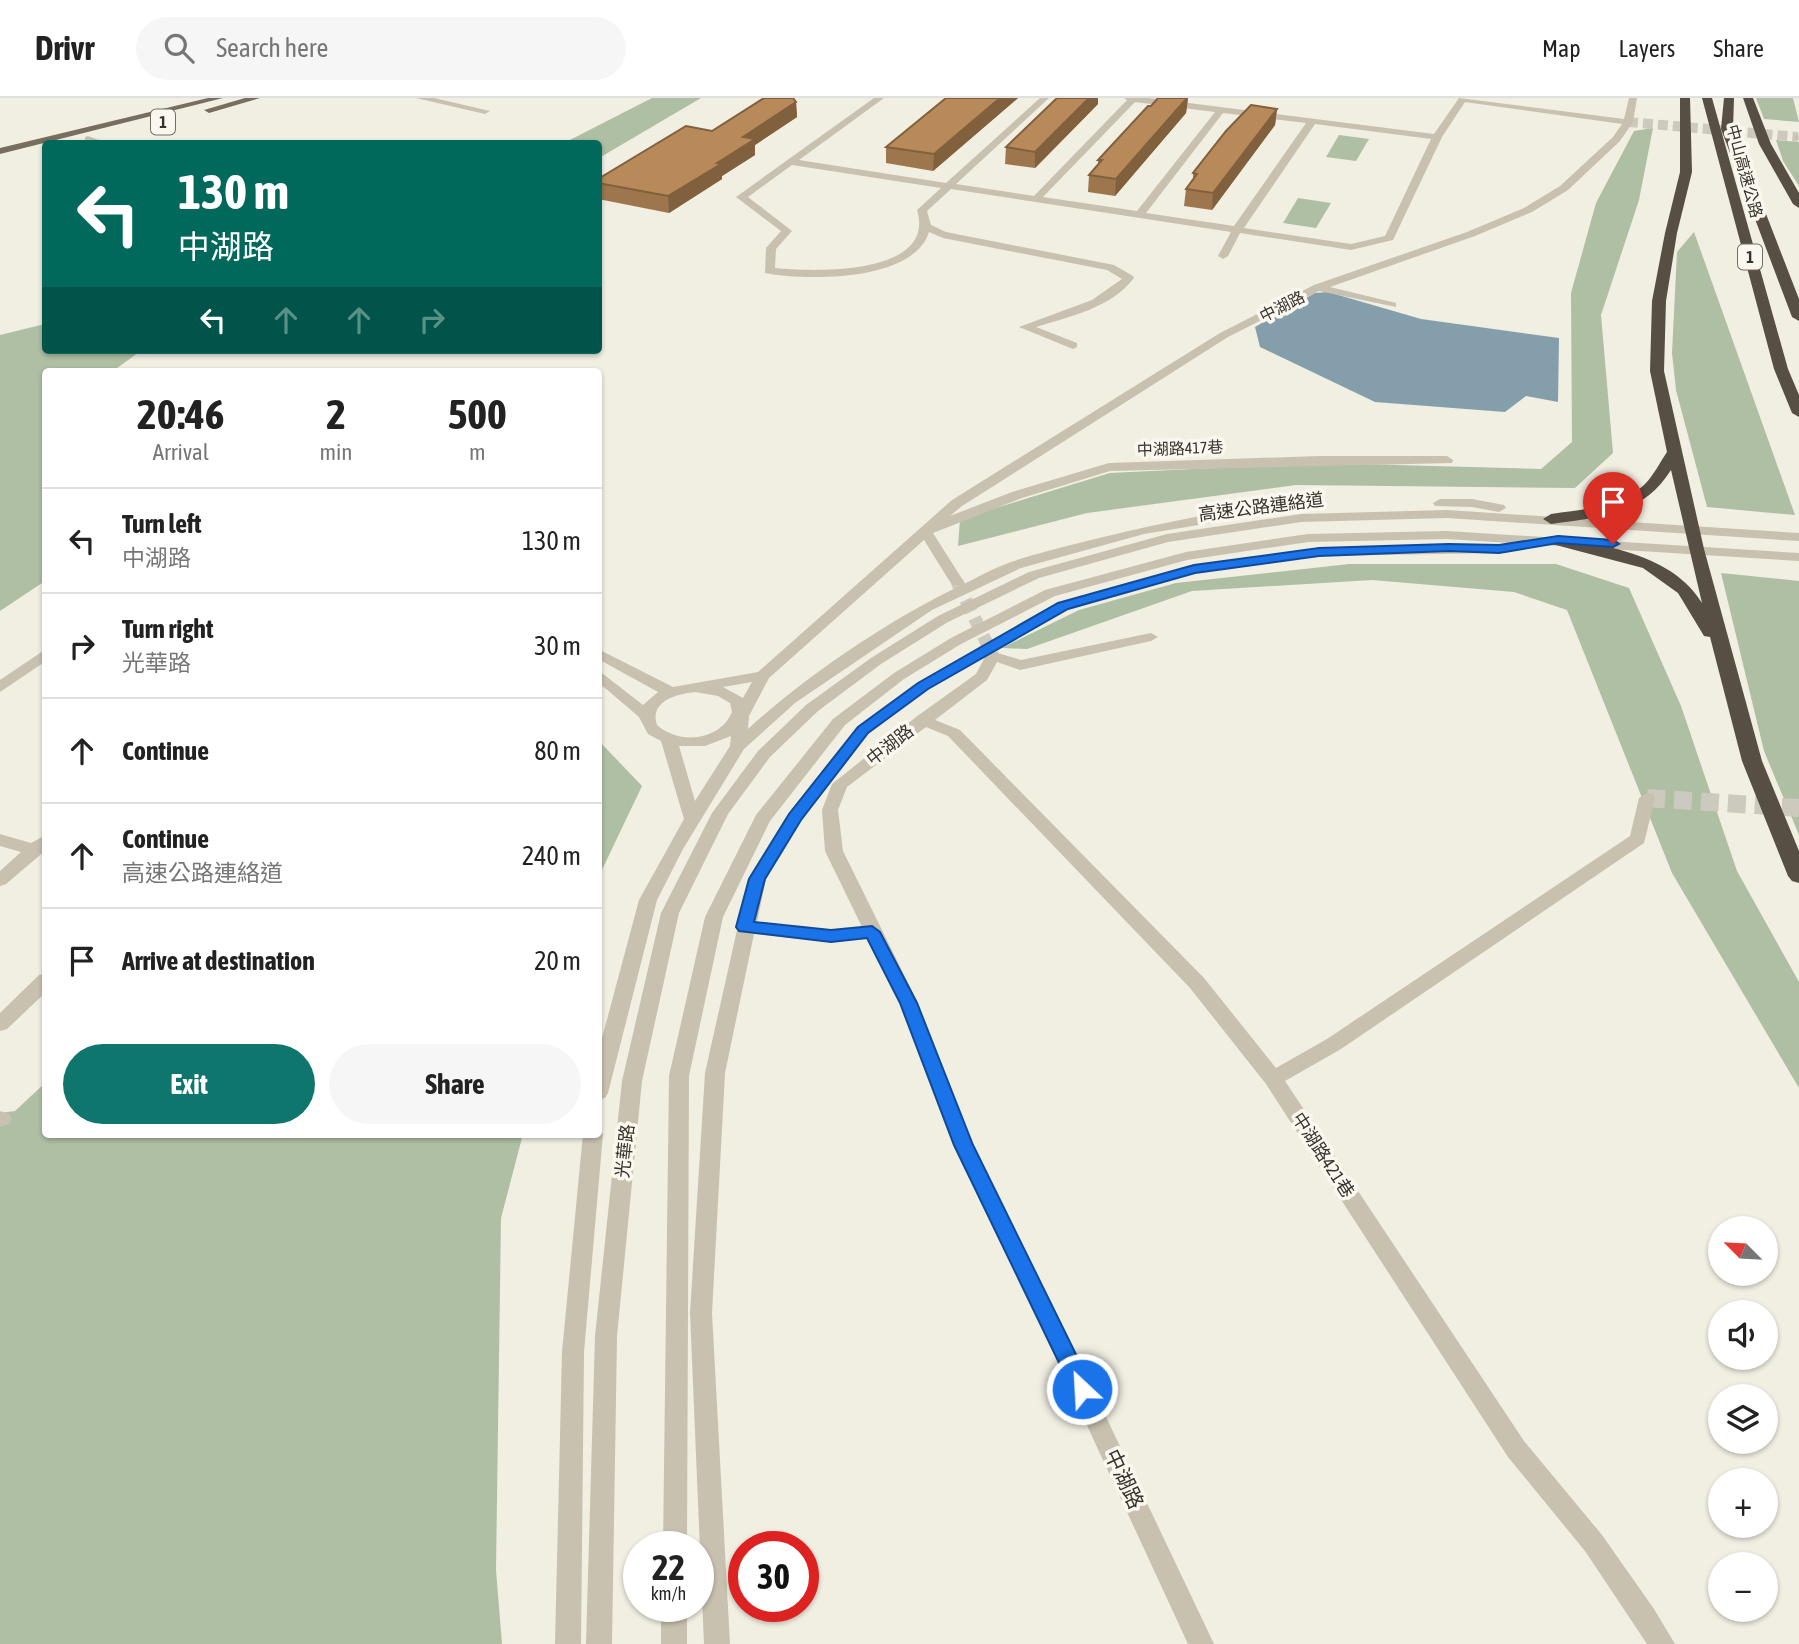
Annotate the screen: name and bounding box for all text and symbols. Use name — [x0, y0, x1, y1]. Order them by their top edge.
search box — [136, 17, 626, 80]
text: Drivr — [35, 29, 94, 67]
icon: search — [160, 29, 198, 67]
text: Search here — [216, 33, 328, 63]
text: Map — [1542, 35, 1581, 62]
text: Layers — [1619, 35, 1675, 62]
text: Share — [1713, 35, 1764, 62]
road number: 1 — [151, 110, 175, 134]
street label: 中山高速公路 — [1724, 122, 1766, 220]
text: 130 m — [178, 163, 289, 219]
icon: left — [63, 168, 154, 259]
text: 中湖路 — [178, 228, 274, 265]
road number: 1 — [1738, 244, 1762, 270]
street label: 中湖路 — [1257, 287, 1307, 325]
icon: left — [194, 301, 232, 339]
icon: ahead — [267, 301, 305, 339]
icon: ahead — [340, 301, 378, 339]
icon: right — [413, 301, 451, 339]
text: 20:46 — [137, 390, 224, 438]
text: 2 — [326, 390, 346, 438]
text: 500 — [448, 390, 507, 438]
street label: 中湖路417巷 — [1136, 437, 1224, 459]
text: Arrival — [153, 439, 209, 465]
text: min — [320, 439, 353, 465]
text: m — [469, 439, 486, 465]
pin — [1583, 472, 1643, 544]
icon: arrive — [1594, 483, 1632, 521]
street label: 高速公路連絡道 — [1197, 488, 1325, 525]
text: Turn left — [122, 509, 202, 539]
icon: left — [63, 522, 101, 560]
text: 130 m — [522, 526, 581, 556]
text: 中湖路 — [122, 545, 191, 571]
text: Turn right — [122, 614, 213, 644]
icon: right — [63, 627, 101, 665]
text: 30 m — [534, 631, 581, 661]
text: 光華路 — [122, 650, 191, 676]
street label: 中湖路 — [862, 720, 917, 770]
icon: ahead — [63, 732, 101, 770]
text: Continue — [122, 736, 209, 766]
text: 80 m — [534, 736, 581, 766]
text: Continue — [122, 824, 209, 854]
icon: ahead — [63, 837, 101, 875]
text: 240 m — [522, 841, 581, 871]
text: 高速公路連絡道 — [122, 860, 283, 886]
icon: arrive — [63, 942, 101, 980]
text: Arrive at destination — [122, 946, 315, 976]
text: 20 m — [534, 946, 581, 976]
button: Exit — [63, 1044, 315, 1124]
button: Share — [329, 1044, 581, 1124]
street label: 中湖路421巷 — [1288, 1108, 1359, 1201]
street label: 光華路 — [611, 1123, 638, 1179]
north arrow — [1708, 1216, 1778, 1286]
map controls — [1708, 1216, 1778, 1622]
button: sound — [1708, 1300, 1778, 1370]
position arrow — [1045, 1352, 1119, 1426]
button: layers — [1708, 1384, 1778, 1454]
street label: 中湖路 — [1101, 1445, 1149, 1512]
button: + — [1708, 1468, 1778, 1538]
speed limit sign: 30 — [728, 1531, 819, 1622]
text: 22 — [652, 1547, 685, 1587]
button: − — [1708, 1552, 1778, 1622]
text: km/h — [651, 1583, 686, 1604]

